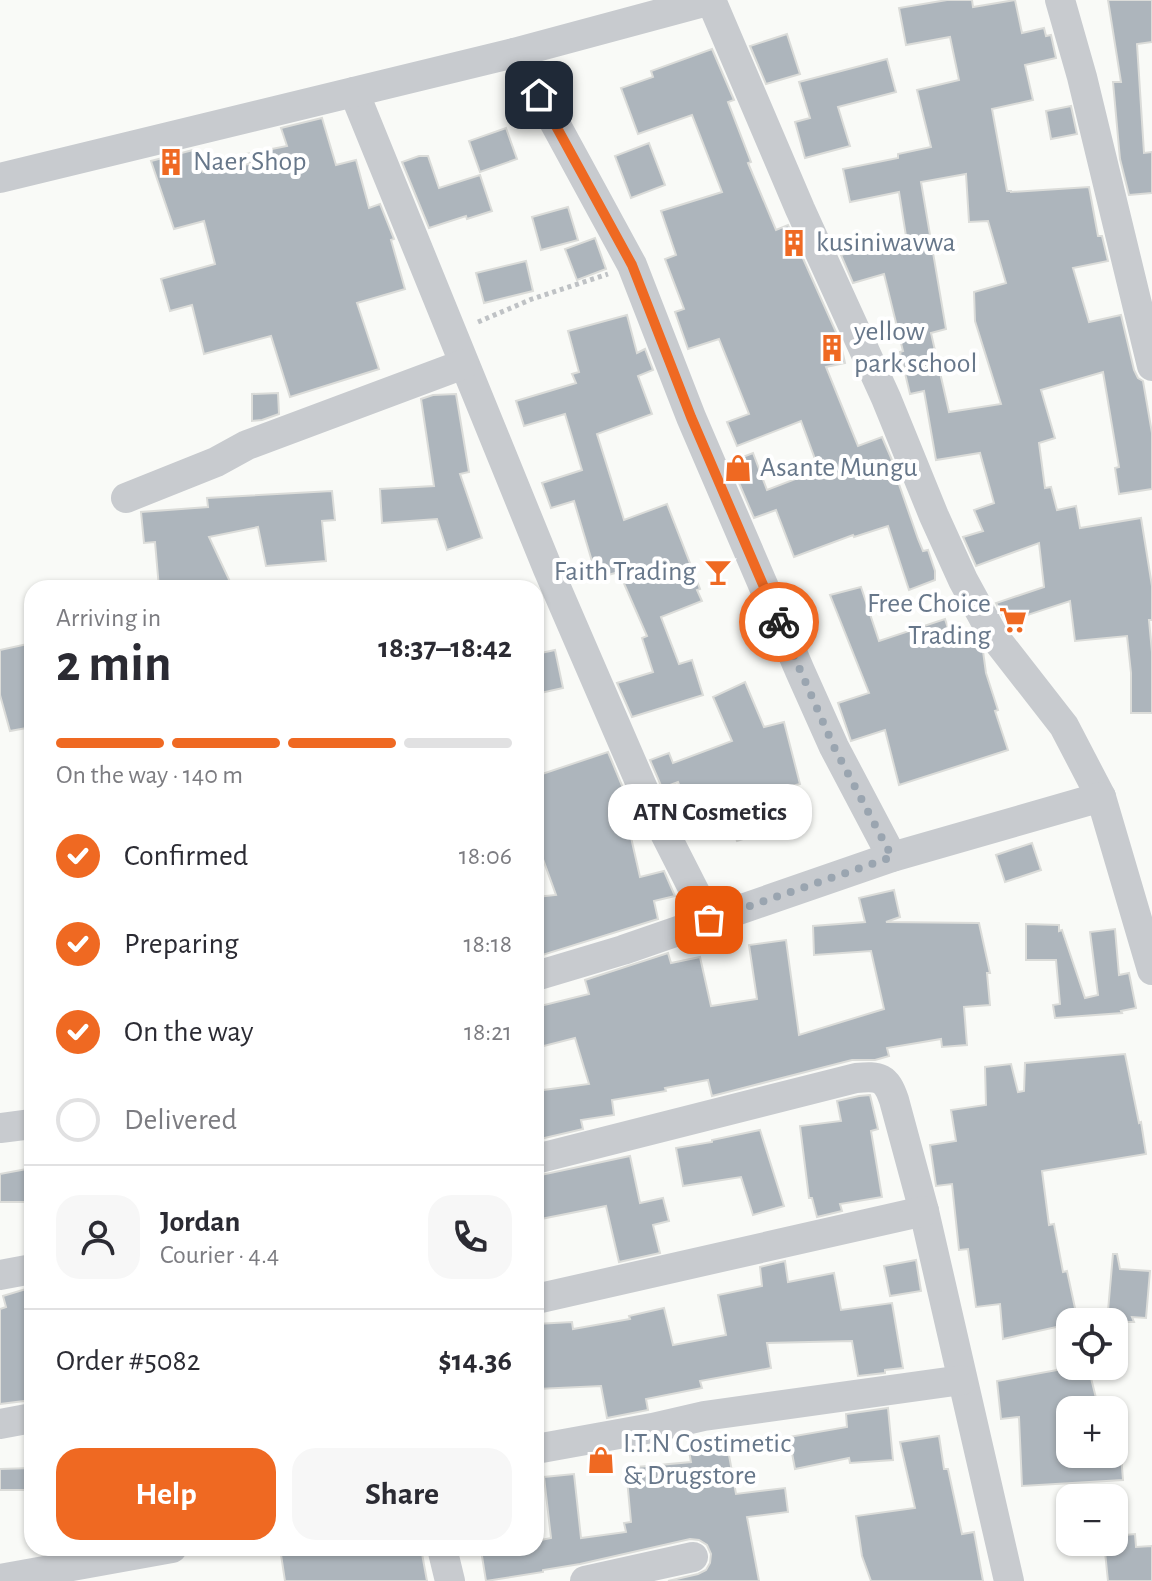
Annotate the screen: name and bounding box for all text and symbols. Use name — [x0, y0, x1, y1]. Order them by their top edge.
pin — [505, 61, 573, 129]
icon: home — [517, 73, 561, 117]
building icon: Naer Shop — [156, 147, 186, 177]
place label: Naer Shop — [193, 148, 307, 176]
building icon: kusiniwavwa — [779, 228, 809, 258]
place label: kusiniwavwa — [816, 229, 956, 257]
place label: yellow park school — [853, 318, 977, 378]
building icon: yellow park school — [817, 333, 847, 363]
shop icon: Asante Mungu — [723, 453, 753, 483]
place label: Asante Mungu — [760, 454, 918, 482]
bar icon: Faith Trading — [703, 557, 733, 587]
place label: Faith Trading — [554, 558, 696, 586]
courier — [739, 582, 819, 662]
place label: Free Choice Trading — [867, 590, 991, 650]
icon: bike — [757, 600, 801, 644]
text: Arriving in — [56, 605, 161, 631]
supermarket icon: Free Choice Trading — [998, 605, 1028, 635]
text: 18:37–18:42 — [378, 633, 512, 663]
text: 2 min — [56, 638, 171, 690]
text: On the way · 140 m — [56, 762, 243, 788]
callout: ATN Cosmetics — [607, 784, 811, 840]
text: ATN Cosmetics — [633, 799, 787, 825]
icon: check — [56, 834, 100, 878]
text: Confirmed — [124, 841, 248, 871]
text: 18:06 — [459, 843, 512, 869]
pin — [675, 886, 743, 954]
icon: bag — [687, 898, 731, 942]
icon: check — [56, 922, 100, 966]
text: Preparing — [124, 929, 239, 959]
text: 18:18 — [464, 931, 512, 957]
icon: check — [56, 1010, 100, 1054]
text: On the way — [124, 1017, 253, 1047]
text: 18:21 — [464, 1019, 512, 1045]
text: Delivered — [124, 1105, 237, 1135]
button: person — [56, 1195, 140, 1279]
button: phone — [428, 1195, 512, 1279]
text: Jordan — [160, 1207, 240, 1237]
text: Courier · 4.4 — [160, 1242, 279, 1268]
map controls — [1056, 1308, 1128, 1556]
button: locate — [1056, 1308, 1128, 1380]
text: Order #5082 — [56, 1346, 200, 1376]
text: $14.36 — [438, 1346, 512, 1376]
button: + — [1056, 1396, 1128, 1468]
place label: I.T.N Costimetic & Drugstore — [623, 1430, 791, 1490]
shop icon: I.T.N Costimetic & Drugstore — [586, 1445, 616, 1475]
button: Help — [56, 1448, 276, 1540]
button: Share — [292, 1448, 512, 1540]
button: − — [1056, 1484, 1128, 1556]

